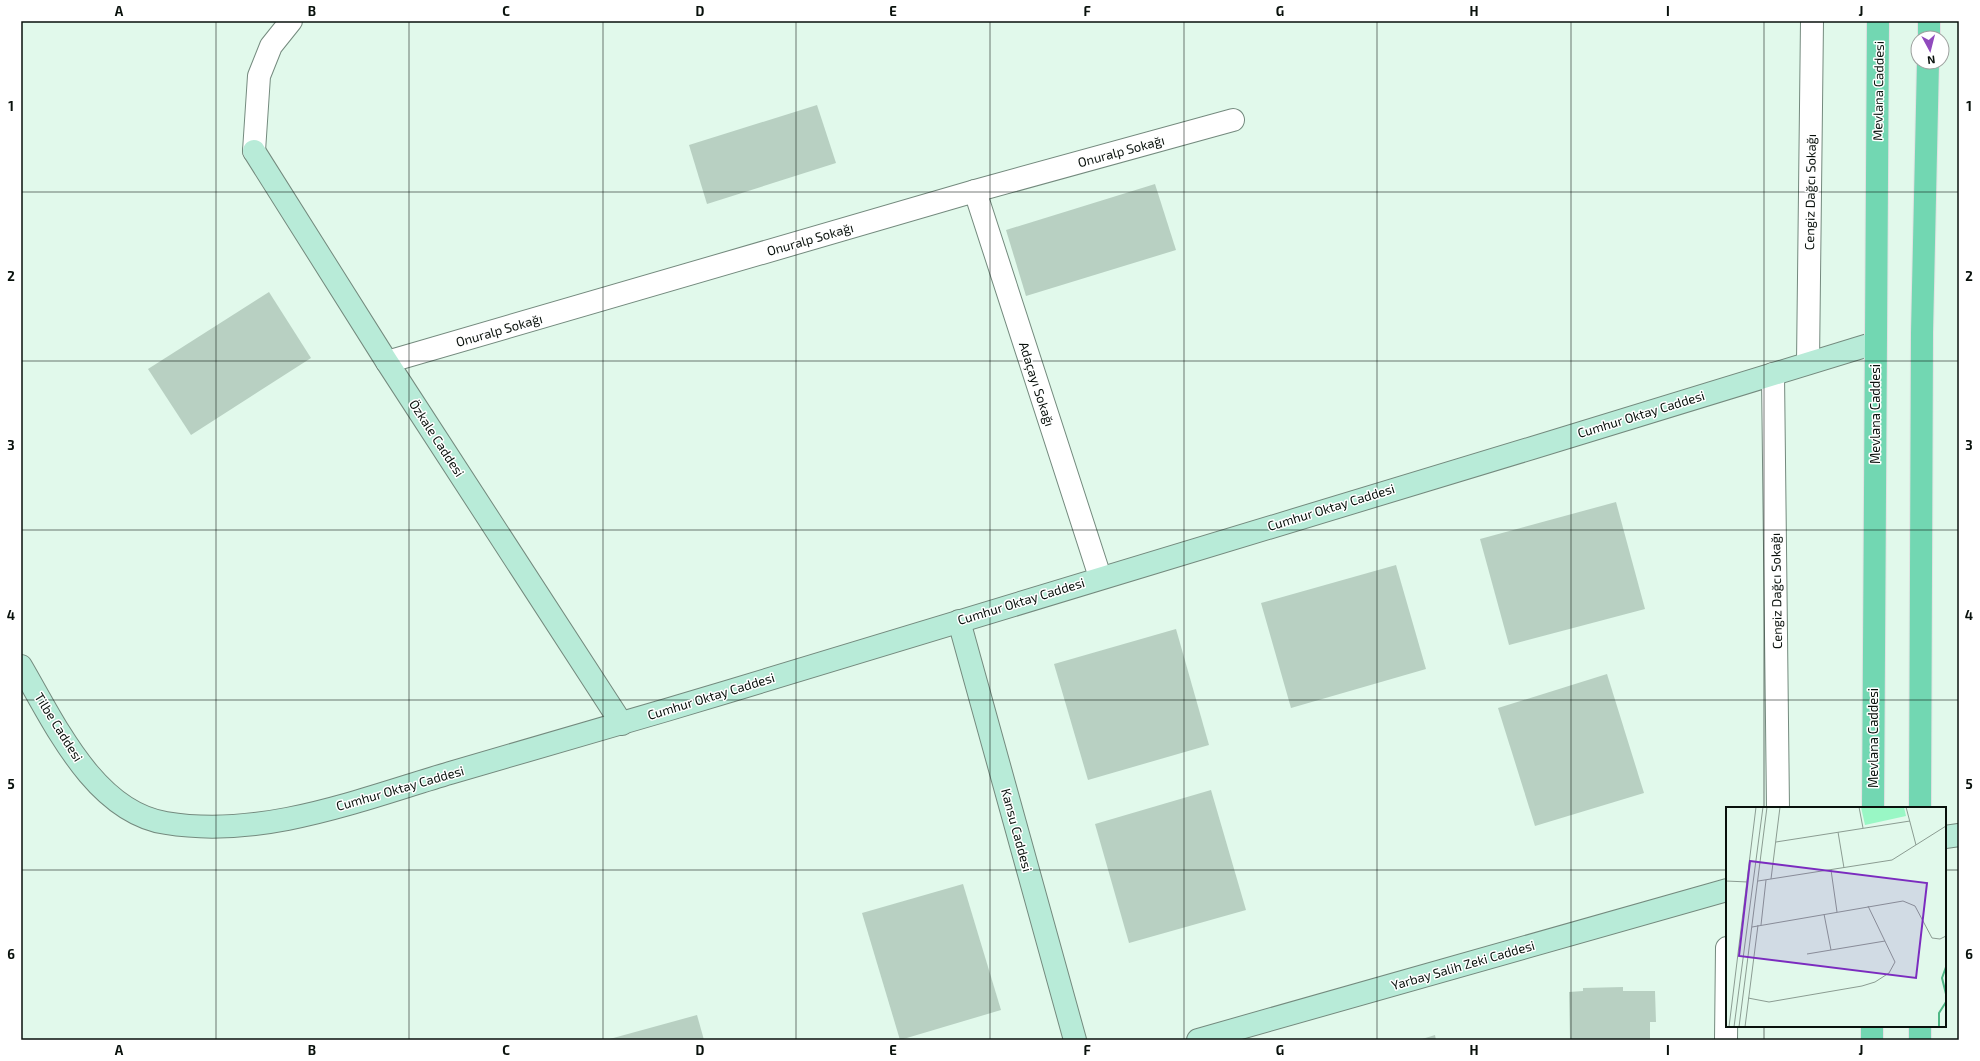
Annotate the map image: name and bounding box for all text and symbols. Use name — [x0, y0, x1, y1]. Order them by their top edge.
text: A — [115, 3, 124, 19]
text: B — [308, 3, 316, 19]
text: C — [502, 3, 510, 19]
text: D — [696, 3, 705, 19]
text: E — [889, 3, 897, 19]
text: F — [1083, 3, 1091, 19]
text: G — [1276, 3, 1284, 19]
text: H — [1470, 3, 1479, 19]
text: I — [1666, 3, 1670, 19]
text: J — [1859, 3, 1863, 19]
north arrow — [1910, 30, 1950, 70]
street label: Mevlana Caddesi — [1869, 41, 1887, 141]
text: N — [1926, 53, 1936, 67]
text: 1 — [8, 98, 14, 114]
text: 1 — [1966, 98, 1972, 114]
street label: Onuralp Sokağı — [1076, 132, 1166, 170]
street label: Cengiz Dağcı Sokağı — [1801, 134, 1819, 250]
street label: Onuralp Sokağı — [765, 219, 855, 259]
text: 2 — [7, 268, 15, 284]
text: 2 — [1965, 268, 1973, 284]
street label: Onuralp Sokağı — [454, 310, 544, 350]
street label: Adaçayı Sokağı — [1015, 340, 1058, 429]
street label: Mevlana Caddesi — [1867, 364, 1883, 464]
street label: Cumhur Oktay Caddesi — [1575, 387, 1707, 441]
street label: Özkale Caddesi — [406, 396, 468, 480]
text: 3 — [7, 437, 15, 453]
text: 3 — [1965, 437, 1973, 453]
street label: Cumhur Oktay Caddesi — [1265, 480, 1397, 534]
street label: Cengiz Dağcı Sokağı — [1767, 533, 1785, 649]
street label: Cumhur Oktay Caddesi — [955, 574, 1087, 628]
text: 4 — [7, 607, 15, 623]
text: 4 — [1965, 607, 1973, 623]
street label: Cumhur Oktay Caddesi — [645, 669, 777, 723]
street label: Mevlana Caddesi — [1865, 688, 1881, 788]
street label: Tilbe Caddesi — [31, 690, 87, 764]
street label: Cumhur Oktay Caddesi — [334, 762, 466, 814]
text: 5 — [7, 776, 15, 792]
text: 5 — [1965, 776, 1973, 792]
street label: Kansu Caddesi — [998, 787, 1036, 873]
inset map — [1726, 807, 1946, 1027]
street label: Yarbay Salih Zeki Caddesi — [1389, 937, 1537, 993]
text: 6 — [7, 946, 15, 962]
text: 6 — [1965, 946, 1973, 962]
text: A — [115, 1042, 124, 1058]
text: B — [308, 1042, 316, 1058]
text: C — [502, 1042, 510, 1058]
text: D — [696, 1042, 705, 1058]
text: E — [889, 1042, 897, 1058]
text: F — [1083, 1042, 1091, 1058]
text: G — [1276, 1042, 1284, 1058]
text: H — [1470, 1042, 1479, 1058]
text: I — [1666, 1042, 1670, 1058]
text: J — [1859, 1042, 1863, 1058]

